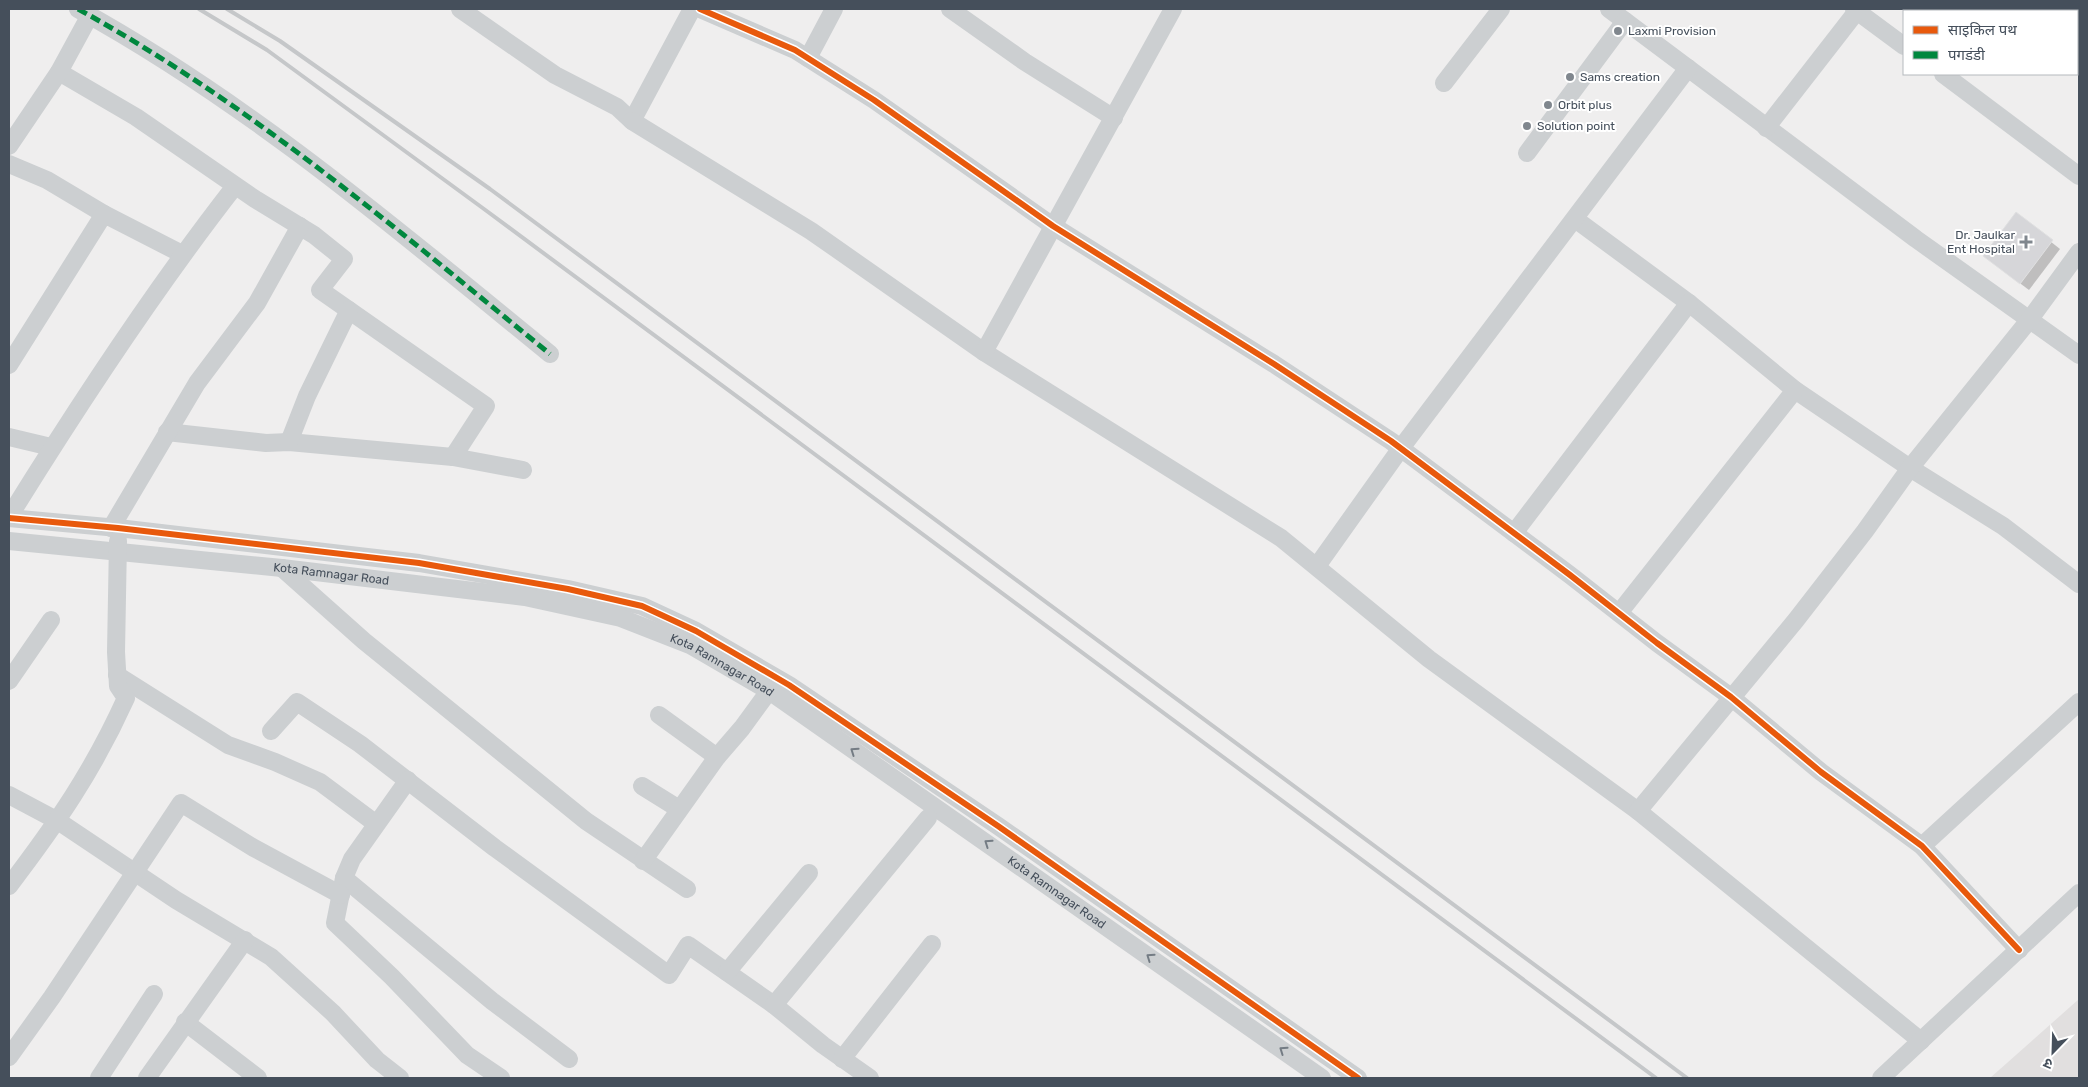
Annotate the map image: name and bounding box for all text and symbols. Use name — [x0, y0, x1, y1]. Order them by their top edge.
legend — [1903, 10, 2078, 75]
text: साइकिल पथ — [1948, 21, 2017, 39]
place label: Laxmi Provision — [1628, 24, 1716, 38]
marker: Laxmi Provision — [1612, 25, 1624, 37]
text: पगडंडी — [1948, 46, 1986, 64]
place label: Sams creation — [1580, 70, 1660, 84]
marker: Sams creation — [1564, 71, 1576, 83]
place label: Orbit plus — [1558, 98, 1612, 112]
marker: Orbit plus — [1542, 99, 1554, 111]
place label: Solution point — [1537, 119, 1615, 133]
marker: Solution point — [1521, 120, 1533, 132]
place label: Dr. Jaulkar Ent Hospital — [1947, 228, 2015, 256]
marker: Dr. Jaulkar Ent Hospital — [2019, 235, 2033, 249]
street label: Kota Ramnagar Road — [273, 560, 390, 588]
street label: Kota Ramnagar Road — [668, 631, 777, 699]
one-way arrow — [851, 748, 860, 757]
one-way arrow — [984, 840, 994, 849]
street label: Kota Ramnagar Road — [1005, 853, 1108, 931]
one-way arrow — [1146, 954, 1156, 963]
north arrow — [2028, 1027, 2078, 1077]
one-way arrow — [1279, 1047, 1288, 1056]
text: उ — [2040, 1054, 2055, 1073]

